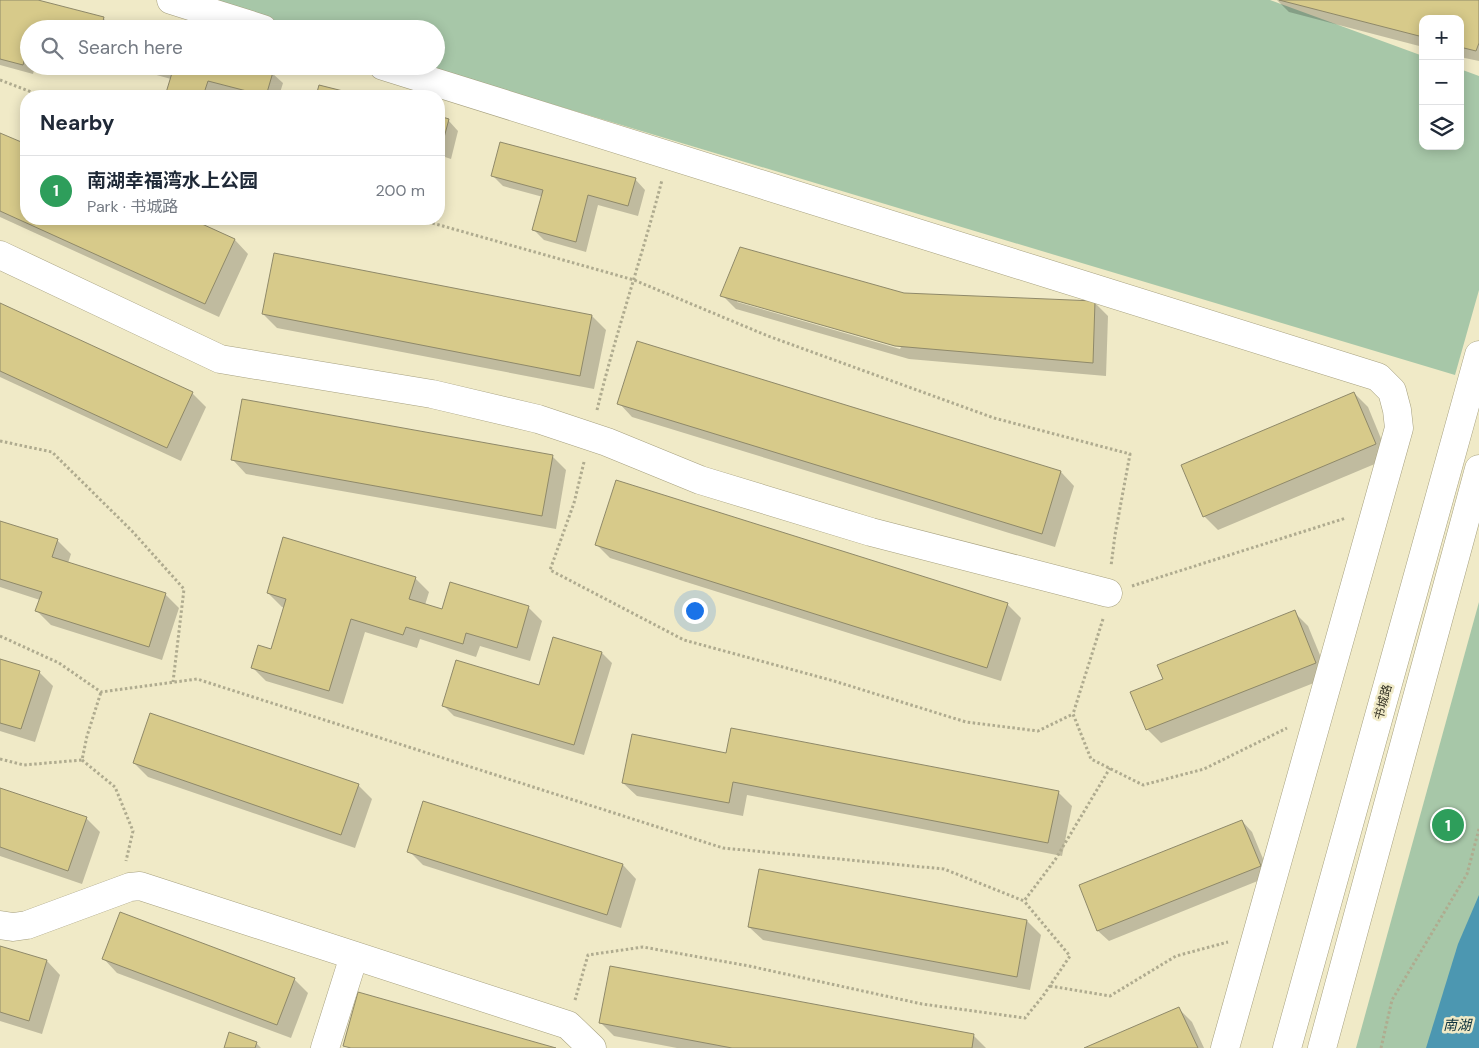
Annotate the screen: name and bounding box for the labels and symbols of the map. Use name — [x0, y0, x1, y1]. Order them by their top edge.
your location — [682, 598, 708, 624]
street label: 书城路 — [1371, 683, 1395, 721]
pin: 1 — [1432, 806, 1464, 844]
water label: 南湖 — [1443, 1016, 1473, 1034]

